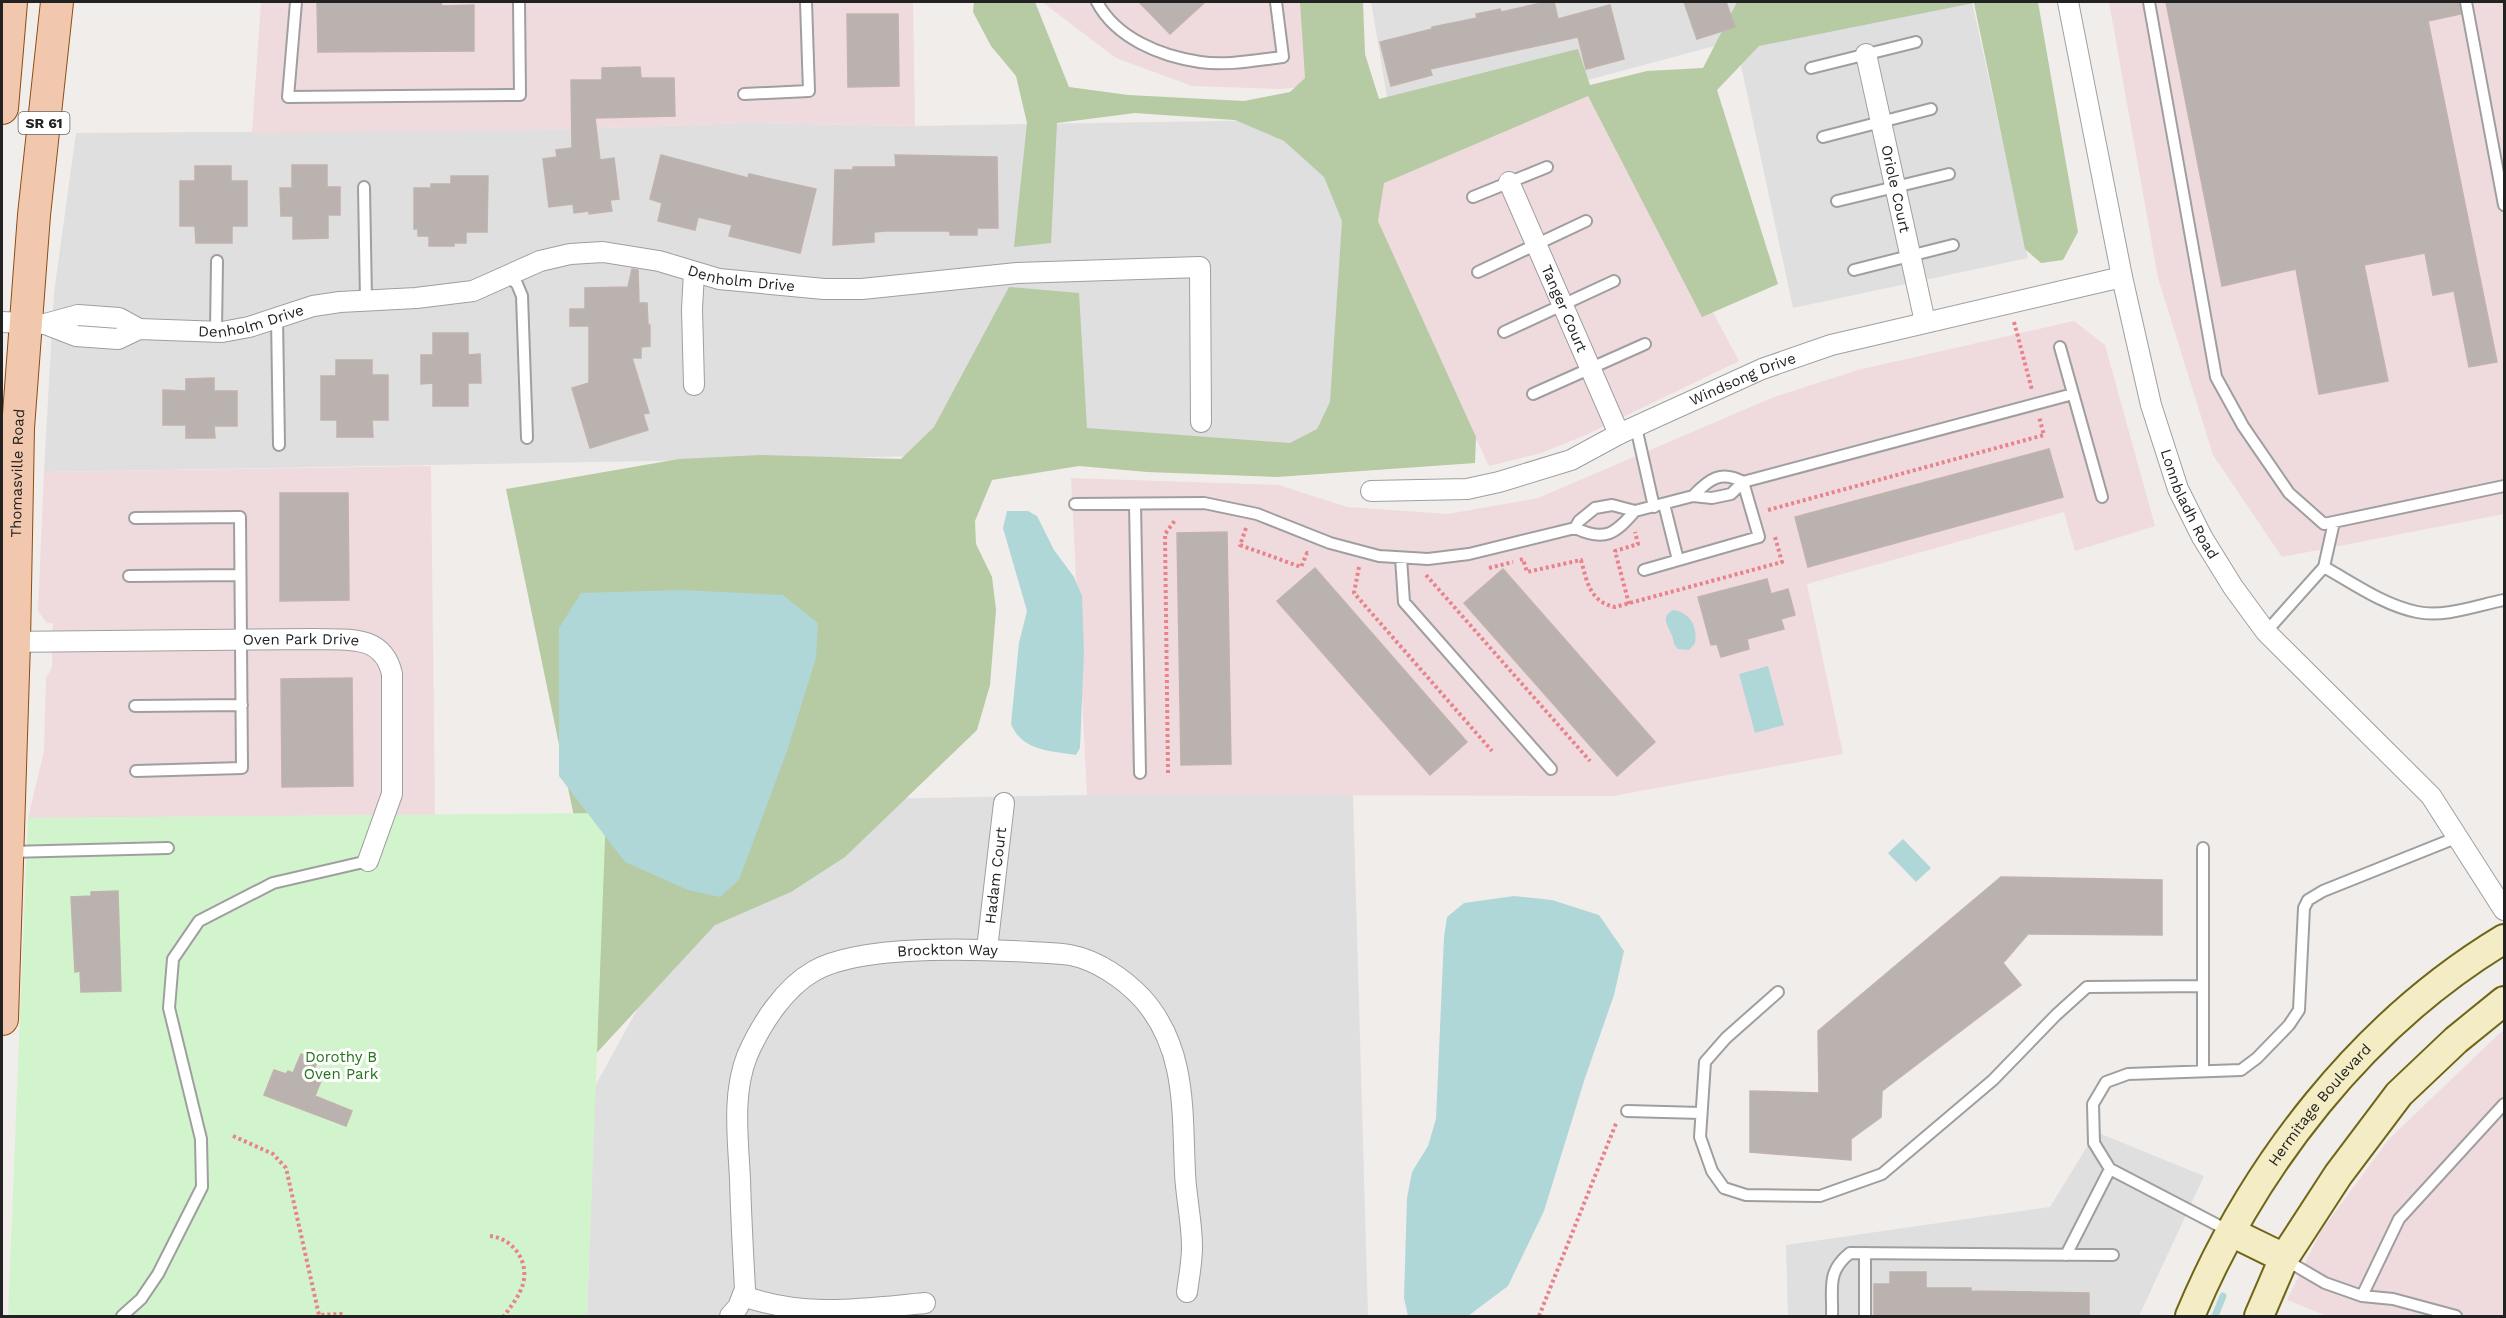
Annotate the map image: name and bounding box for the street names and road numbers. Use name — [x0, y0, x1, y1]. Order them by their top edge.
road number: SR 61 — [18, 112, 70, 134]
street label: Oriole Court — [1877, 143, 1914, 235]
street label: Denholm Drive — [686, 261, 796, 295]
street label: Tanger Court — [1537, 262, 1591, 356]
street label: Denholm Drive — [198, 301, 306, 342]
street label: Windsong Drive — [1687, 349, 1798, 410]
street label: Thomasville Road — [7, 408, 28, 538]
street label: Lonnbladh Road — [2157, 447, 2222, 562]
street label: Oven Park Drive — [243, 630, 361, 650]
street label: Hadam Court — [981, 825, 1010, 925]
street label: Brockton Way — [896, 941, 998, 961]
street label: Hermitage Boulevard — [2264, 1040, 2375, 1170]

